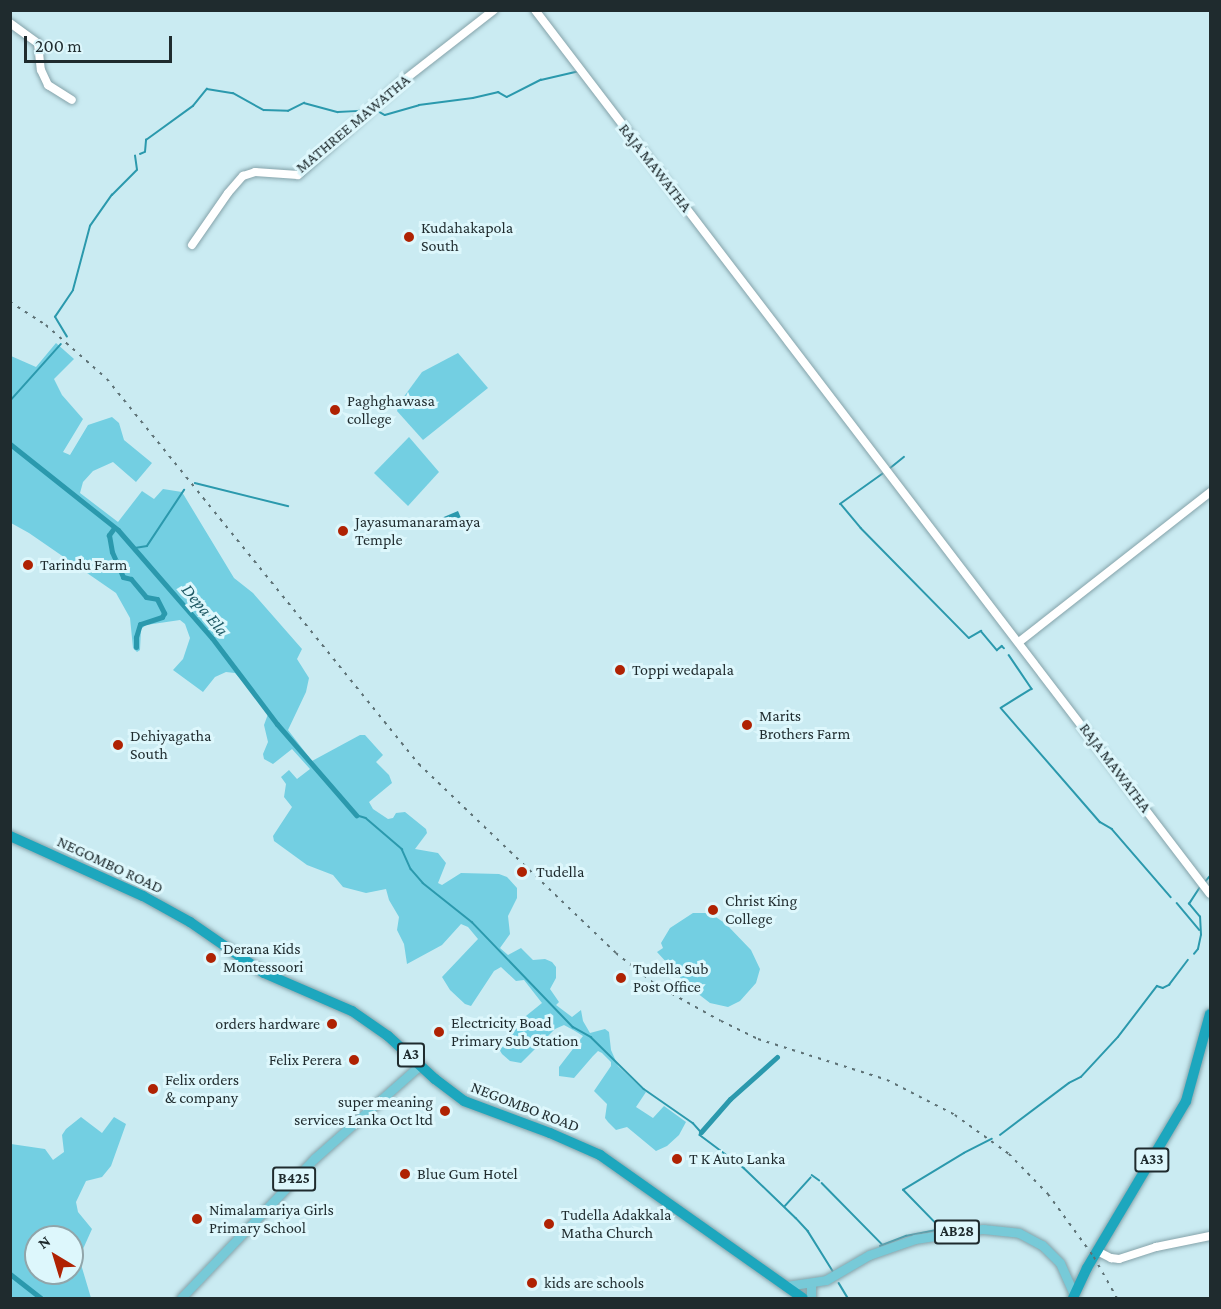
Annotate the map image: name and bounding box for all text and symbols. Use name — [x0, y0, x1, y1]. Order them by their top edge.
scale bar — [27, 24, 176, 62]
text: 200 m — [35, 36, 82, 56]
street label: MATHREE MAWATHA — [292, 71, 414, 177]
street label: RAJA MAWATHA — [614, 120, 696, 216]
place label: Kudahakapola South — [421, 218, 513, 256]
marker: Kudahakapola South — [402, 230, 416, 244]
place label: Paghghawasa college — [347, 391, 435, 429]
marker: Paghghawasa college — [328, 403, 342, 417]
place label: Jayasumanaramaya Temple — [355, 512, 480, 550]
marker: Jayasumanaramaya Temple — [336, 524, 350, 538]
place label: Tarindu Farm — [40, 555, 127, 575]
marker: Tarindu Farm — [21, 558, 35, 572]
water label: Depa Ela — [177, 579, 233, 641]
place label: Toppi wedapala — [632, 660, 734, 680]
marker: Toppi wedapala — [613, 663, 627, 677]
place label: Marits Brothers Farm — [759, 706, 850, 744]
marker: Marits Brothers Farm — [740, 718, 754, 732]
street label: RAJA MAWATHA — [1075, 719, 1155, 817]
place label: Dehiyagatha South — [130, 726, 212, 764]
marker: Dehiyagatha South — [111, 738, 125, 752]
street label: NEGOMBO ROAD — [54, 832, 166, 898]
place label: Tudella — [536, 862, 584, 882]
marker: Tudella — [513, 863, 531, 881]
place label: Christ King College — [725, 891, 797, 929]
marker: Christ King College — [706, 903, 720, 917]
place label: Derana Kids Montessoori — [223, 939, 303, 977]
marker: Derana Kids Montessoori — [204, 951, 218, 965]
place label: Tudella Sub Post Office — [633, 959, 709, 997]
marker: Tudella Sub Post Office — [614, 971, 628, 985]
place label: Electricity Boad Primary Sub Station — [451, 1013, 579, 1051]
place label: orders hardware — [215, 1014, 320, 1034]
marker: orders hardware — [325, 1017, 339, 1031]
marker: Electricity Boad Primary Sub Station — [432, 1025, 446, 1039]
road number: A3 — [396, 1043, 426, 1067]
place label: Felix Perera — [269, 1050, 342, 1070]
marker: Felix Perera — [347, 1053, 361, 1067]
place label: Felix orders & company — [165, 1070, 239, 1108]
street label: NEGOMBO ROAD — [468, 1077, 582, 1137]
marker: Felix orders & company — [146, 1082, 160, 1096]
place label: super meaning services Lanka Oct ltd — [294, 1092, 433, 1130]
marker: super meaning services Lanka Oct ltd — [438, 1104, 452, 1118]
road number: A33 — [1134, 1148, 1170, 1172]
place label: T K Auto Lanka — [689, 1149, 785, 1169]
marker: T K Auto Lanka — [670, 1152, 684, 1166]
place label: Blue Gum Hotel — [417, 1164, 518, 1184]
road number: B425 — [272, 1167, 316, 1191]
marker: Blue Gum Hotel — [398, 1167, 412, 1181]
place label: Nimalamariya Girls Primary School — [209, 1200, 334, 1238]
place label: Tudella Adakkala Matha Church — [561, 1205, 672, 1243]
marker: Nimalamariya Girls Primary School — [190, 1212, 204, 1226]
marker: Tudella Adakkala Matha Church — [542, 1217, 556, 1231]
road number: AB28 — [933, 1220, 981, 1244]
north arrow — [24, 1225, 84, 1285]
text: N — [34, 1232, 53, 1252]
place label: kids are schools — [544, 1273, 644, 1293]
marker: kids are schools — [525, 1276, 539, 1290]

